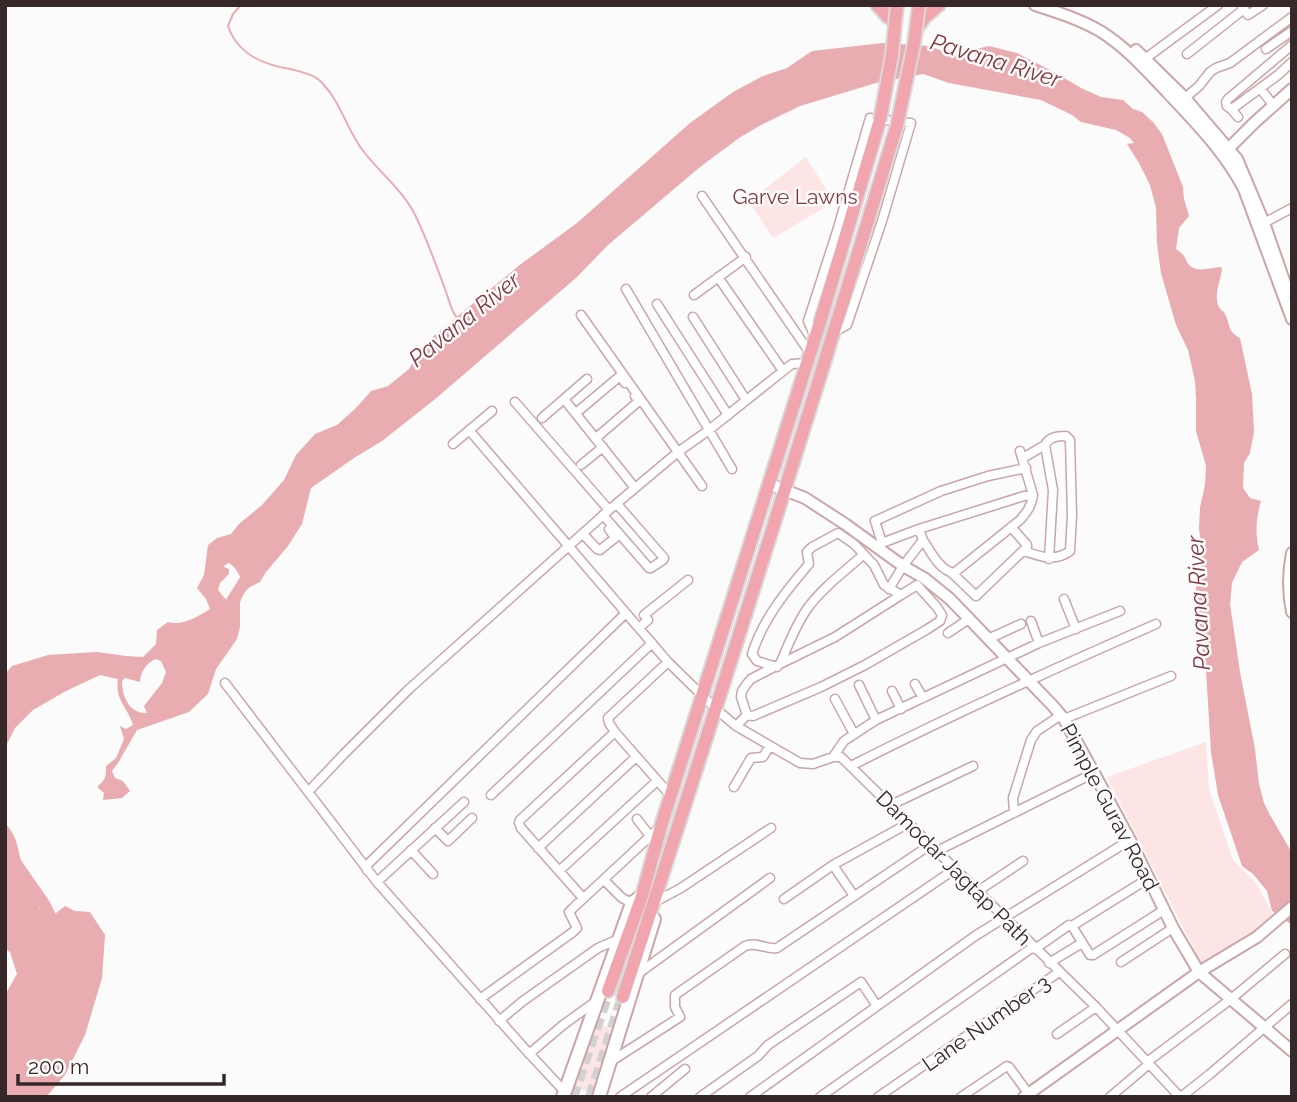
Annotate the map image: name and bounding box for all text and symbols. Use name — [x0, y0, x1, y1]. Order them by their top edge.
water label: Pavana River — [927, 27, 1066, 93]
park label: Garve Lawns — [732, 184, 858, 209]
water label: Pavana River — [403, 265, 526, 372]
water label: Pavana River — [1181, 534, 1215, 671]
street label: Pimple Gurav Road — [1055, 719, 1165, 895]
street label: Damodar Jagtap Path — [871, 785, 1037, 951]
street label: Lane Number 3 — [917, 970, 1055, 1076]
scale bar — [18, 1042, 224, 1086]
text: 200 m — [28, 1054, 89, 1079]

